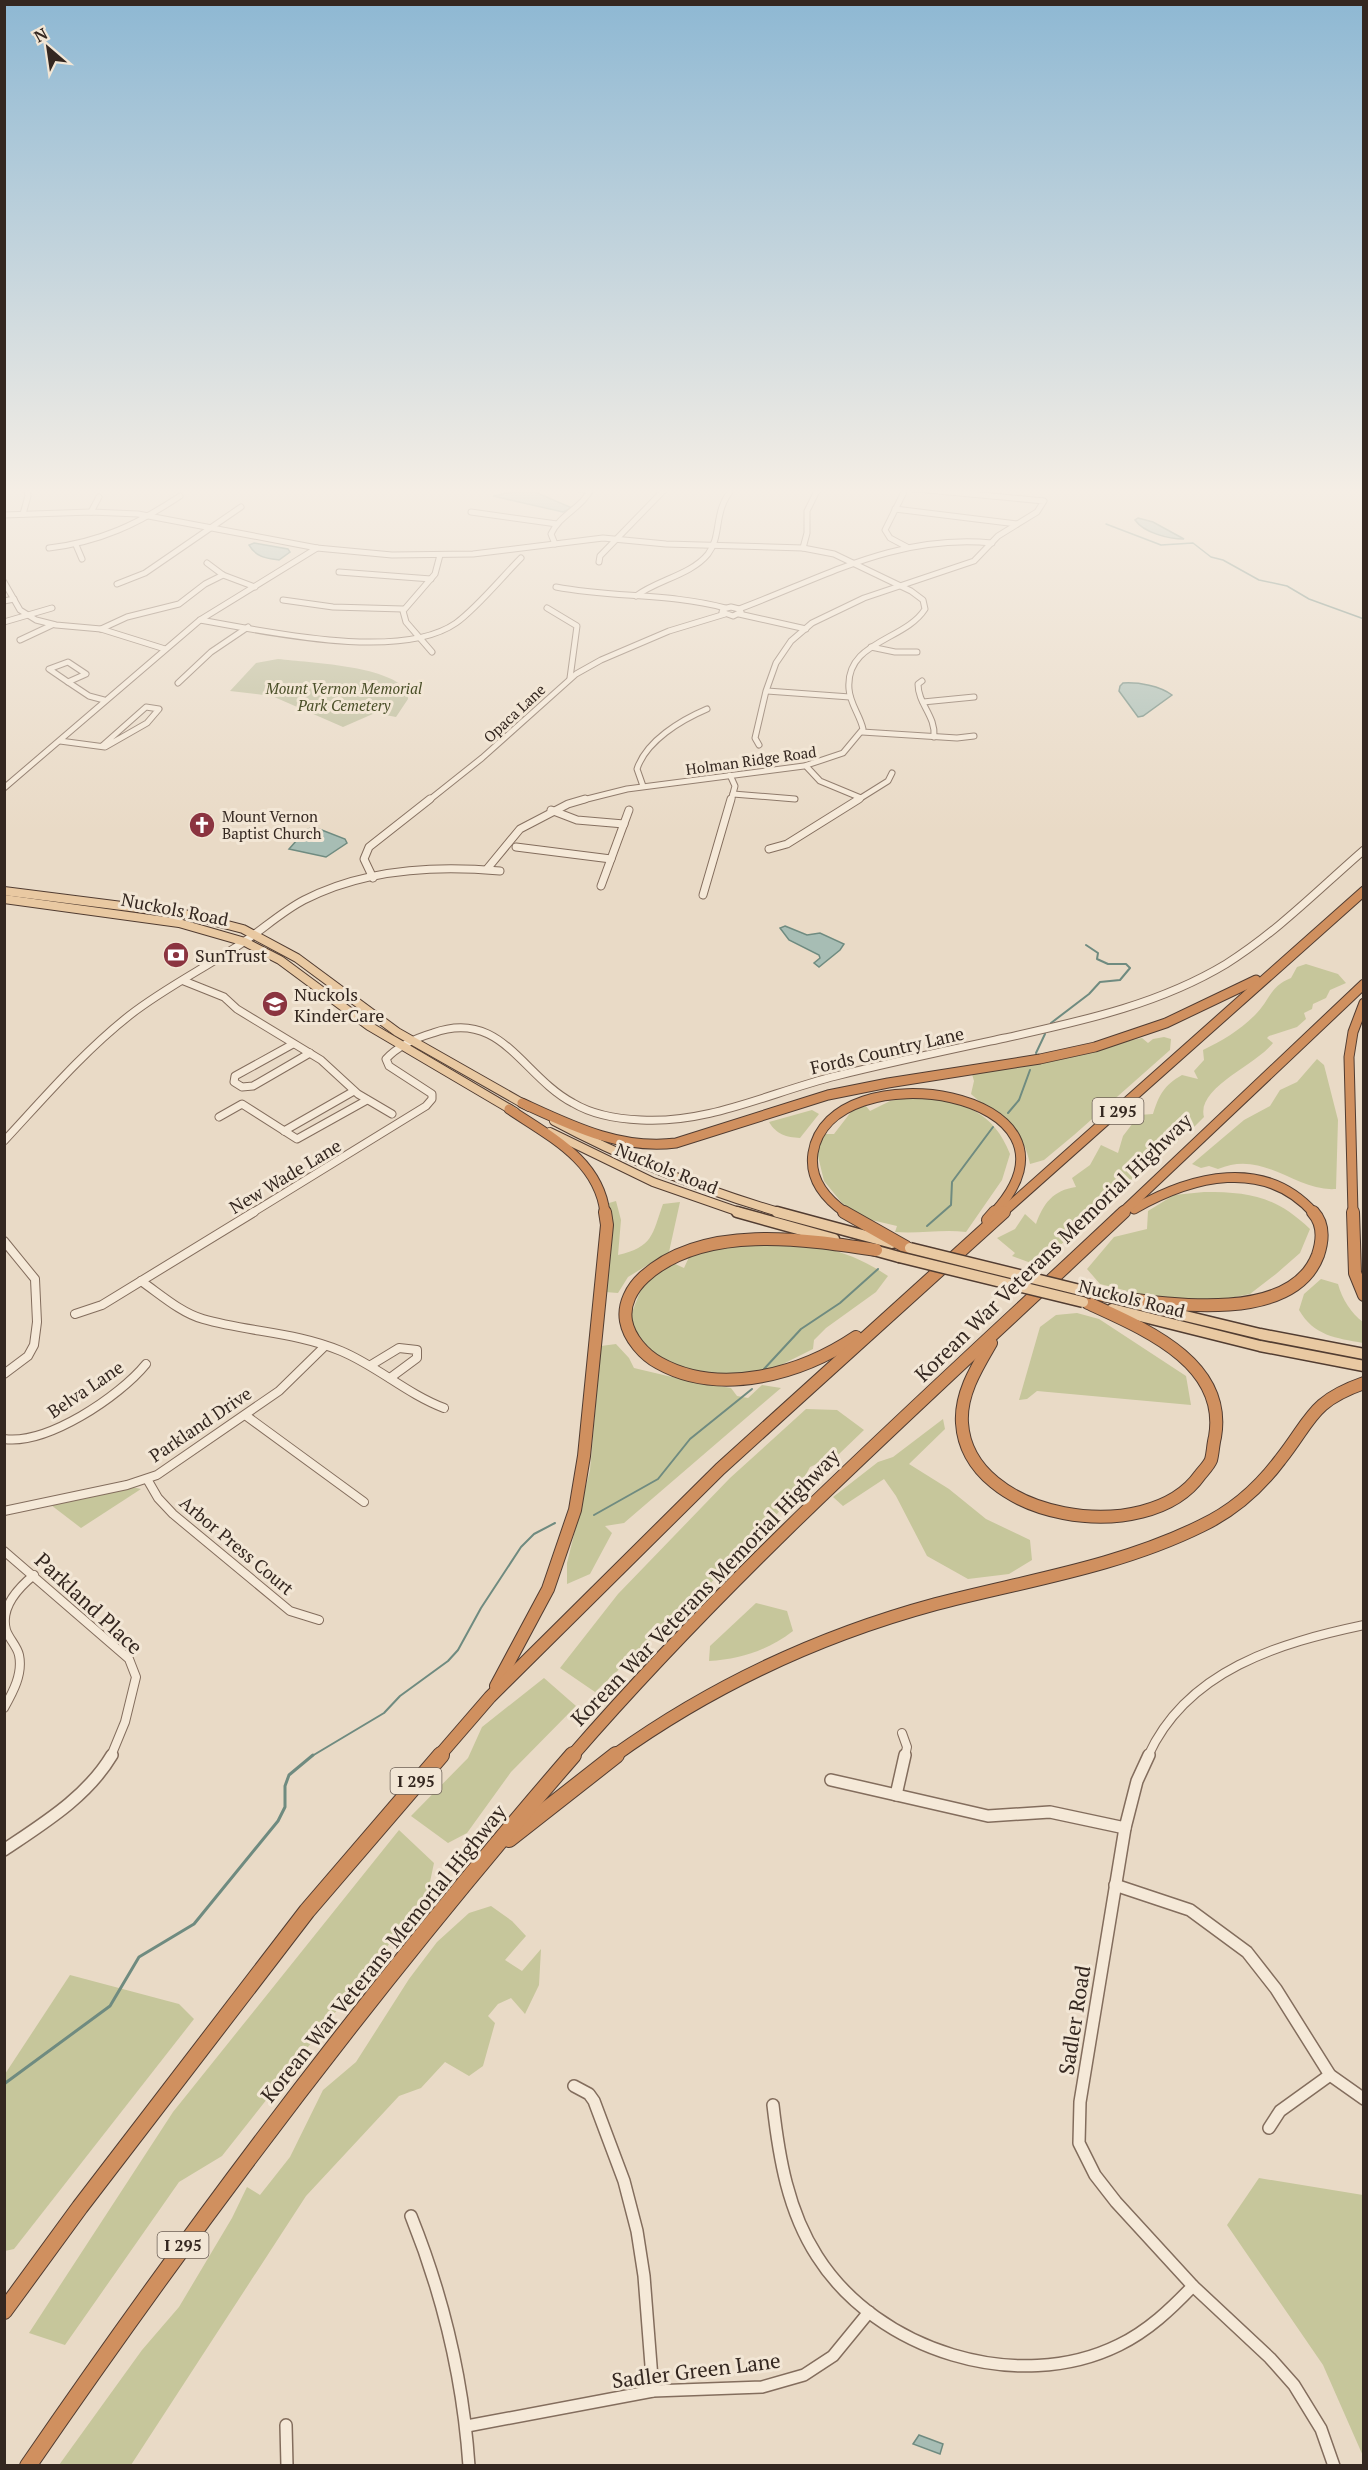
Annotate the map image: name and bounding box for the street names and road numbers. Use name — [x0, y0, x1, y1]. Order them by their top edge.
street label: Opaca Lane — [479, 679, 549, 747]
street label: Holman Ridge Road — [684, 741, 818, 779]
street label: Nuckols Road — [119, 887, 231, 931]
street label: Fords Country Lane — [808, 1021, 966, 1079]
road number: I 295 — [1092, 1098, 1144, 1124]
street label: Korean War Veterans Memorial Highway — [908, 1106, 1198, 1387]
street label: New Wade Lane — [225, 1133, 345, 1219]
street label: Nuckols Road — [612, 1137, 722, 1199]
street label: Nuckols Road — [1076, 1273, 1188, 1323]
street label: Belva Lane — [42, 1355, 128, 1423]
street label: Parkland Drive — [144, 1381, 256, 1467]
street label: Korean War Veterans Memorial Highway — [565, 1442, 846, 1732]
street label: Arbor Press Court — [175, 1490, 299, 1600]
street label: Parkland Place — [29, 1546, 149, 1660]
road number: I 295 — [390, 1768, 442, 1794]
street label: Korean War Veterans Memorial Highway — [254, 1798, 512, 2108]
street label: Sadler Road — [1052, 1963, 1097, 2077]
road number: I 295 — [158, 2232, 208, 2258]
street label: Sadler Green Lane — [610, 2346, 782, 2394]

